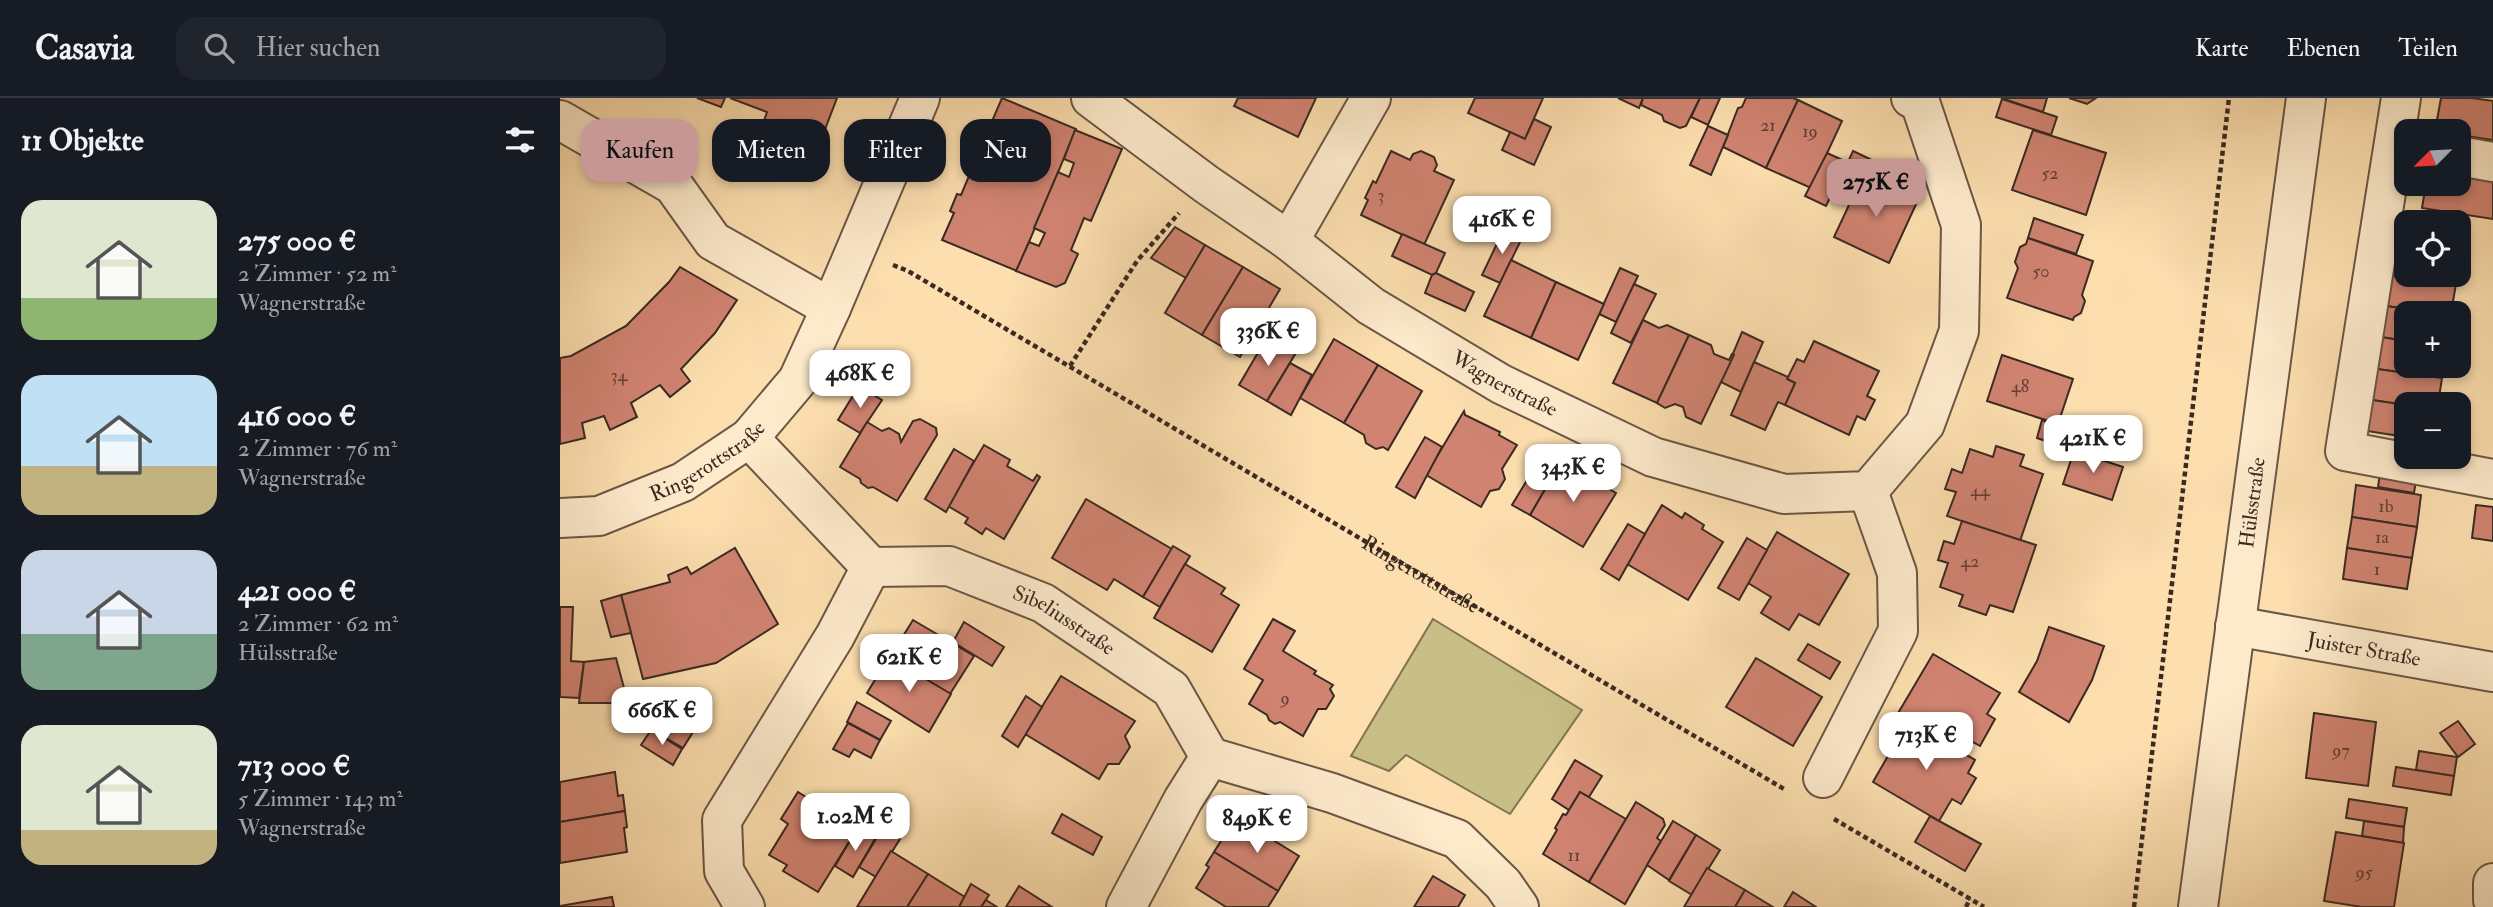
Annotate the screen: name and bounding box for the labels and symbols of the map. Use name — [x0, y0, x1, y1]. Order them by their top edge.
house number: 21 — [1760, 114, 1776, 137]
north arrow — [2394, 119, 2471, 196]
house number: 19 — [1802, 120, 1818, 143]
pin: 275K € — [1819, 159, 1933, 219]
house number: 52 — [2042, 162, 2058, 185]
house number: 3 — [1378, 184, 1384, 207]
pin: 416K € — [1445, 197, 1559, 256]
house number: 50 — [2033, 260, 2049, 283]
pin: 336K € — [1211, 308, 1325, 368]
street label: Wagnerstraße — [1446, 343, 1562, 423]
pin: 468K € — [803, 350, 917, 410]
house number: 34 — [611, 364, 629, 387]
house number: 48 — [2011, 375, 2029, 398]
street label: Ringerottstraße — [645, 415, 771, 508]
pin: 421K € — [2036, 416, 2150, 475]
pin: 343K € — [1516, 444, 1630, 504]
street label: Hülsstraße — [2233, 455, 2271, 550]
house number: 44 — [1970, 479, 1991, 502]
house number: 1b — [2378, 495, 2394, 518]
house number: 1a — [2375, 526, 2390, 549]
street label: Ringerottstraße — [1357, 529, 1485, 620]
house number: 42 — [1961, 550, 1979, 573]
house number: 1 — [2374, 558, 2380, 581]
street label: Sibeliusstraße — [1009, 579, 1121, 661]
street label: Juister Straße — [2304, 625, 2423, 672]
pin: 621K € — [852, 634, 966, 694]
house number: 9 — [1278, 687, 1290, 710]
pin: 666K € — [605, 688, 719, 747]
pin: 713K € — [1869, 712, 1983, 772]
house number: 97 — [2330, 739, 2350, 762]
pin: 1.02M € — [790, 794, 920, 853]
pin: 849K € — [1200, 796, 1314, 855]
house number: 11 — [1568, 844, 1580, 867]
house number: 95 — [2353, 861, 2373, 884]

